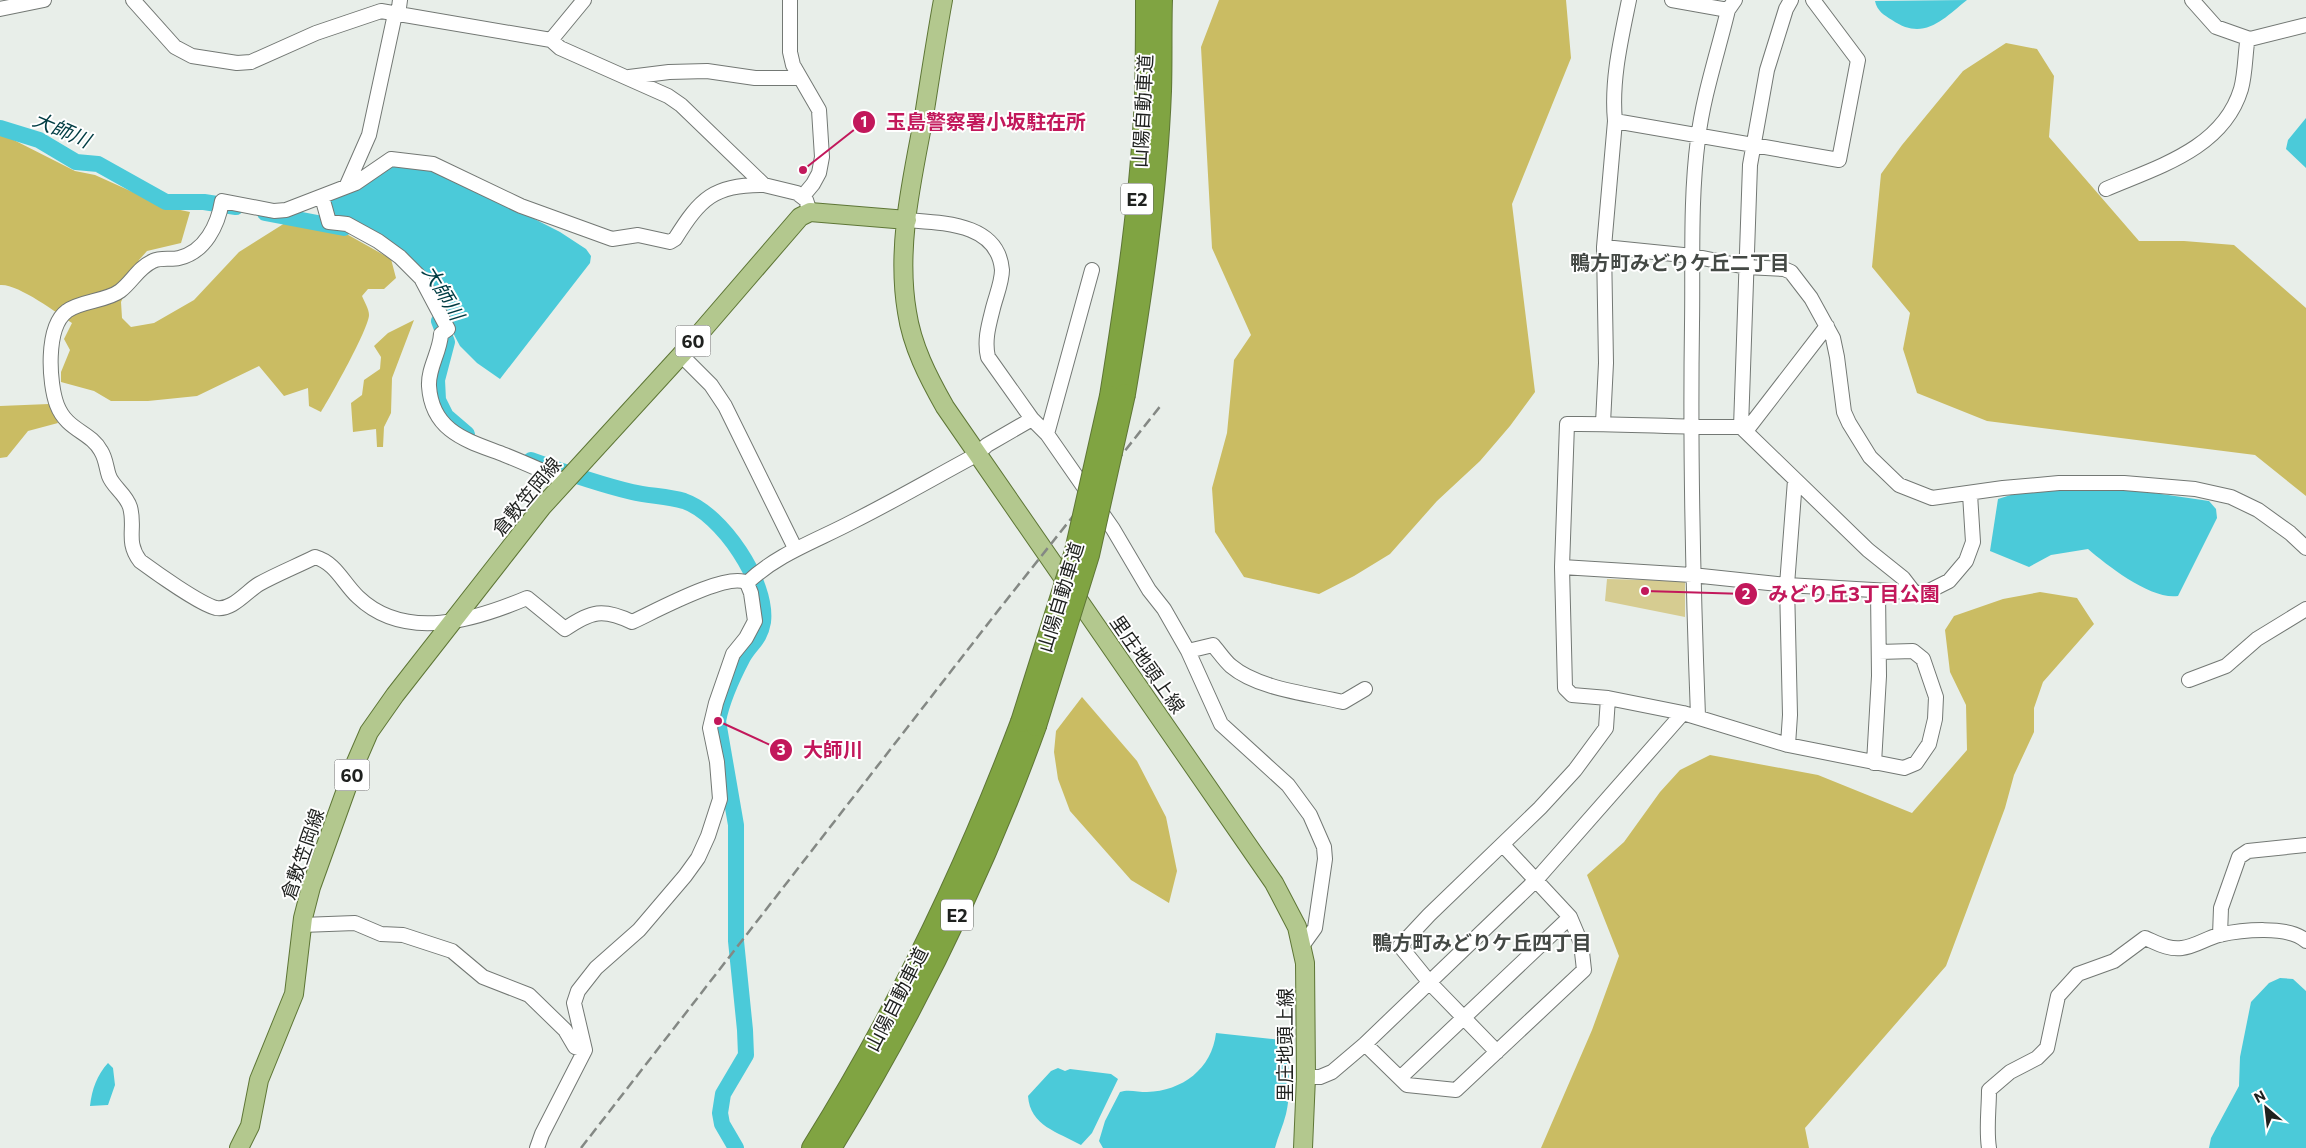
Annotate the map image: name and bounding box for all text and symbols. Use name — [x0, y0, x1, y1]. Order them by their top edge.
street label: 山陽自動車道 — [1128, 53, 1156, 169]
callout: 玉島警察署小坂駐在所 — [851, 104, 1096, 139]
water label: 大師川 — [30, 106, 96, 153]
text: 玉島警察署小坂駐在所 — [886, 109, 1086, 133]
text: 1 — [861, 112, 867, 130]
road number: E2 — [1121, 183, 1153, 214]
district label: 鴨方町みどりケ丘二丁目 — [1570, 250, 1790, 274]
water label: 大師川 — [418, 260, 471, 326]
road number: 60 — [676, 326, 710, 356]
street label: 倉敷笠岡線 — [487, 452, 565, 540]
street label: 山陽自動車道 — [1032, 539, 1088, 655]
callout: みどり丘3丁目公園 — [1733, 577, 1950, 612]
text: みどり丘3丁目公園 — [1768, 581, 1940, 605]
text: 2 — [1742, 584, 1750, 602]
street label: 里庄地頭上線 — [1106, 611, 1190, 717]
callout: 大師川 — [768, 732, 873, 767]
text: 大師川 — [803, 737, 863, 761]
text: 3 — [777, 740, 786, 758]
road number: 60 — [334, 760, 370, 790]
street label: 倉敷笠岡線 — [276, 805, 328, 903]
road number: E2 — [941, 900, 973, 930]
district label: 鴨方町みどりケ丘四丁目 — [1372, 930, 1592, 954]
street label: 山陽自動車道 — [860, 943, 932, 1055]
street label: 里庄地頭上線 — [1273, 988, 1296, 1102]
north arrow — [2241, 1083, 2291, 1133]
text: N — [2251, 1086, 2268, 1106]

